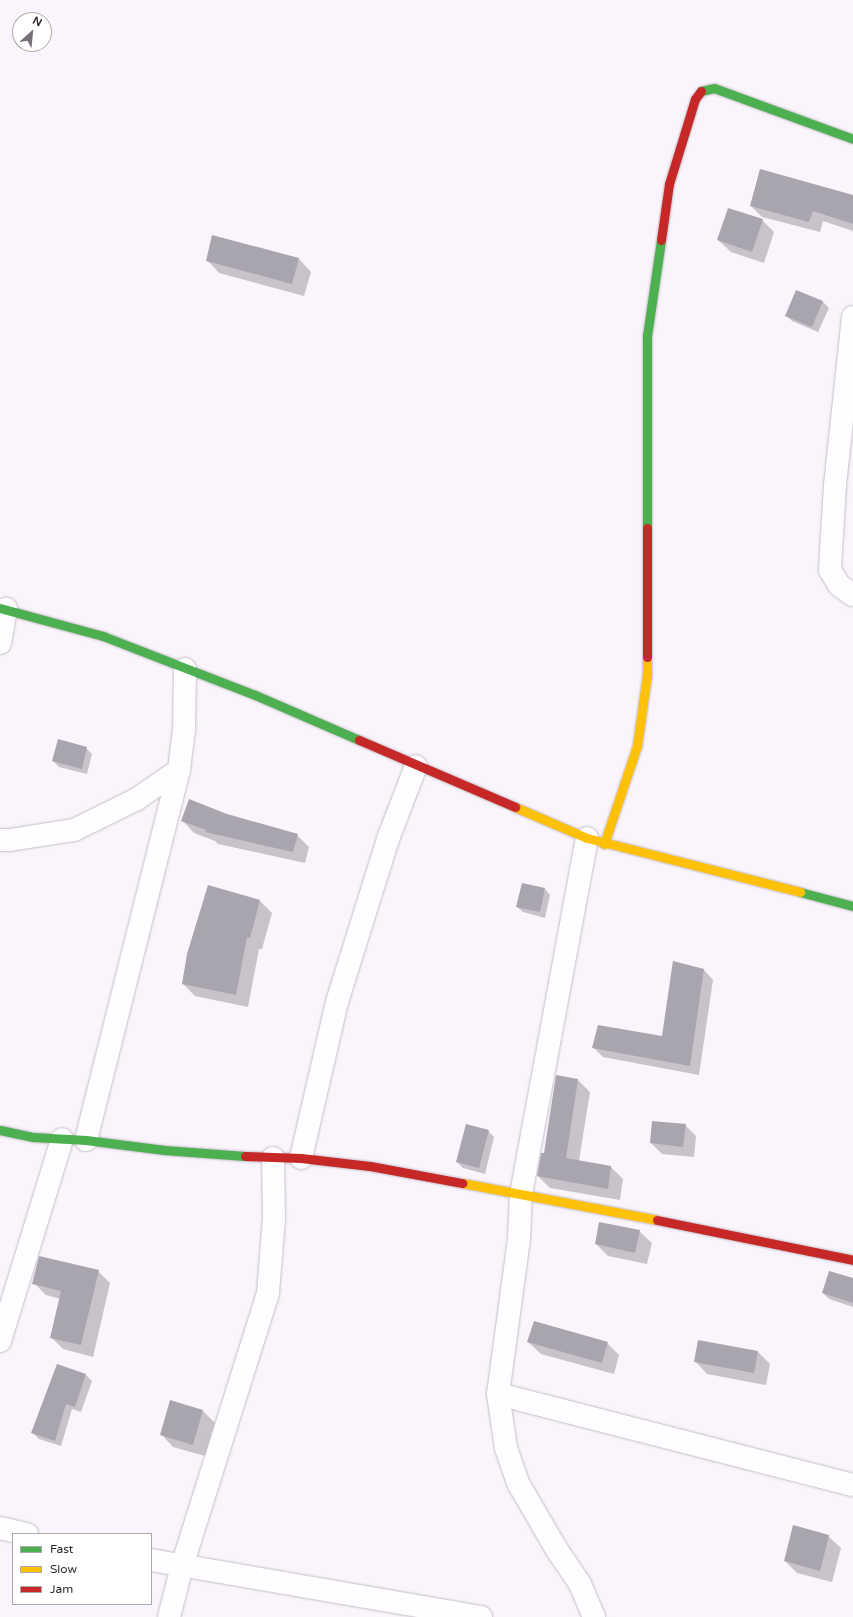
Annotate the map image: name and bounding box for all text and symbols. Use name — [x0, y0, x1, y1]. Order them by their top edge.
north arrow — [12, 12, 52, 52]
text: N — [30, 14, 44, 30]
legend — [12, 1533, 152, 1605]
text: Fast — [50, 1542, 73, 1556]
text: Slow — [50, 1562, 77, 1576]
text: Jam — [50, 1582, 73, 1596]

